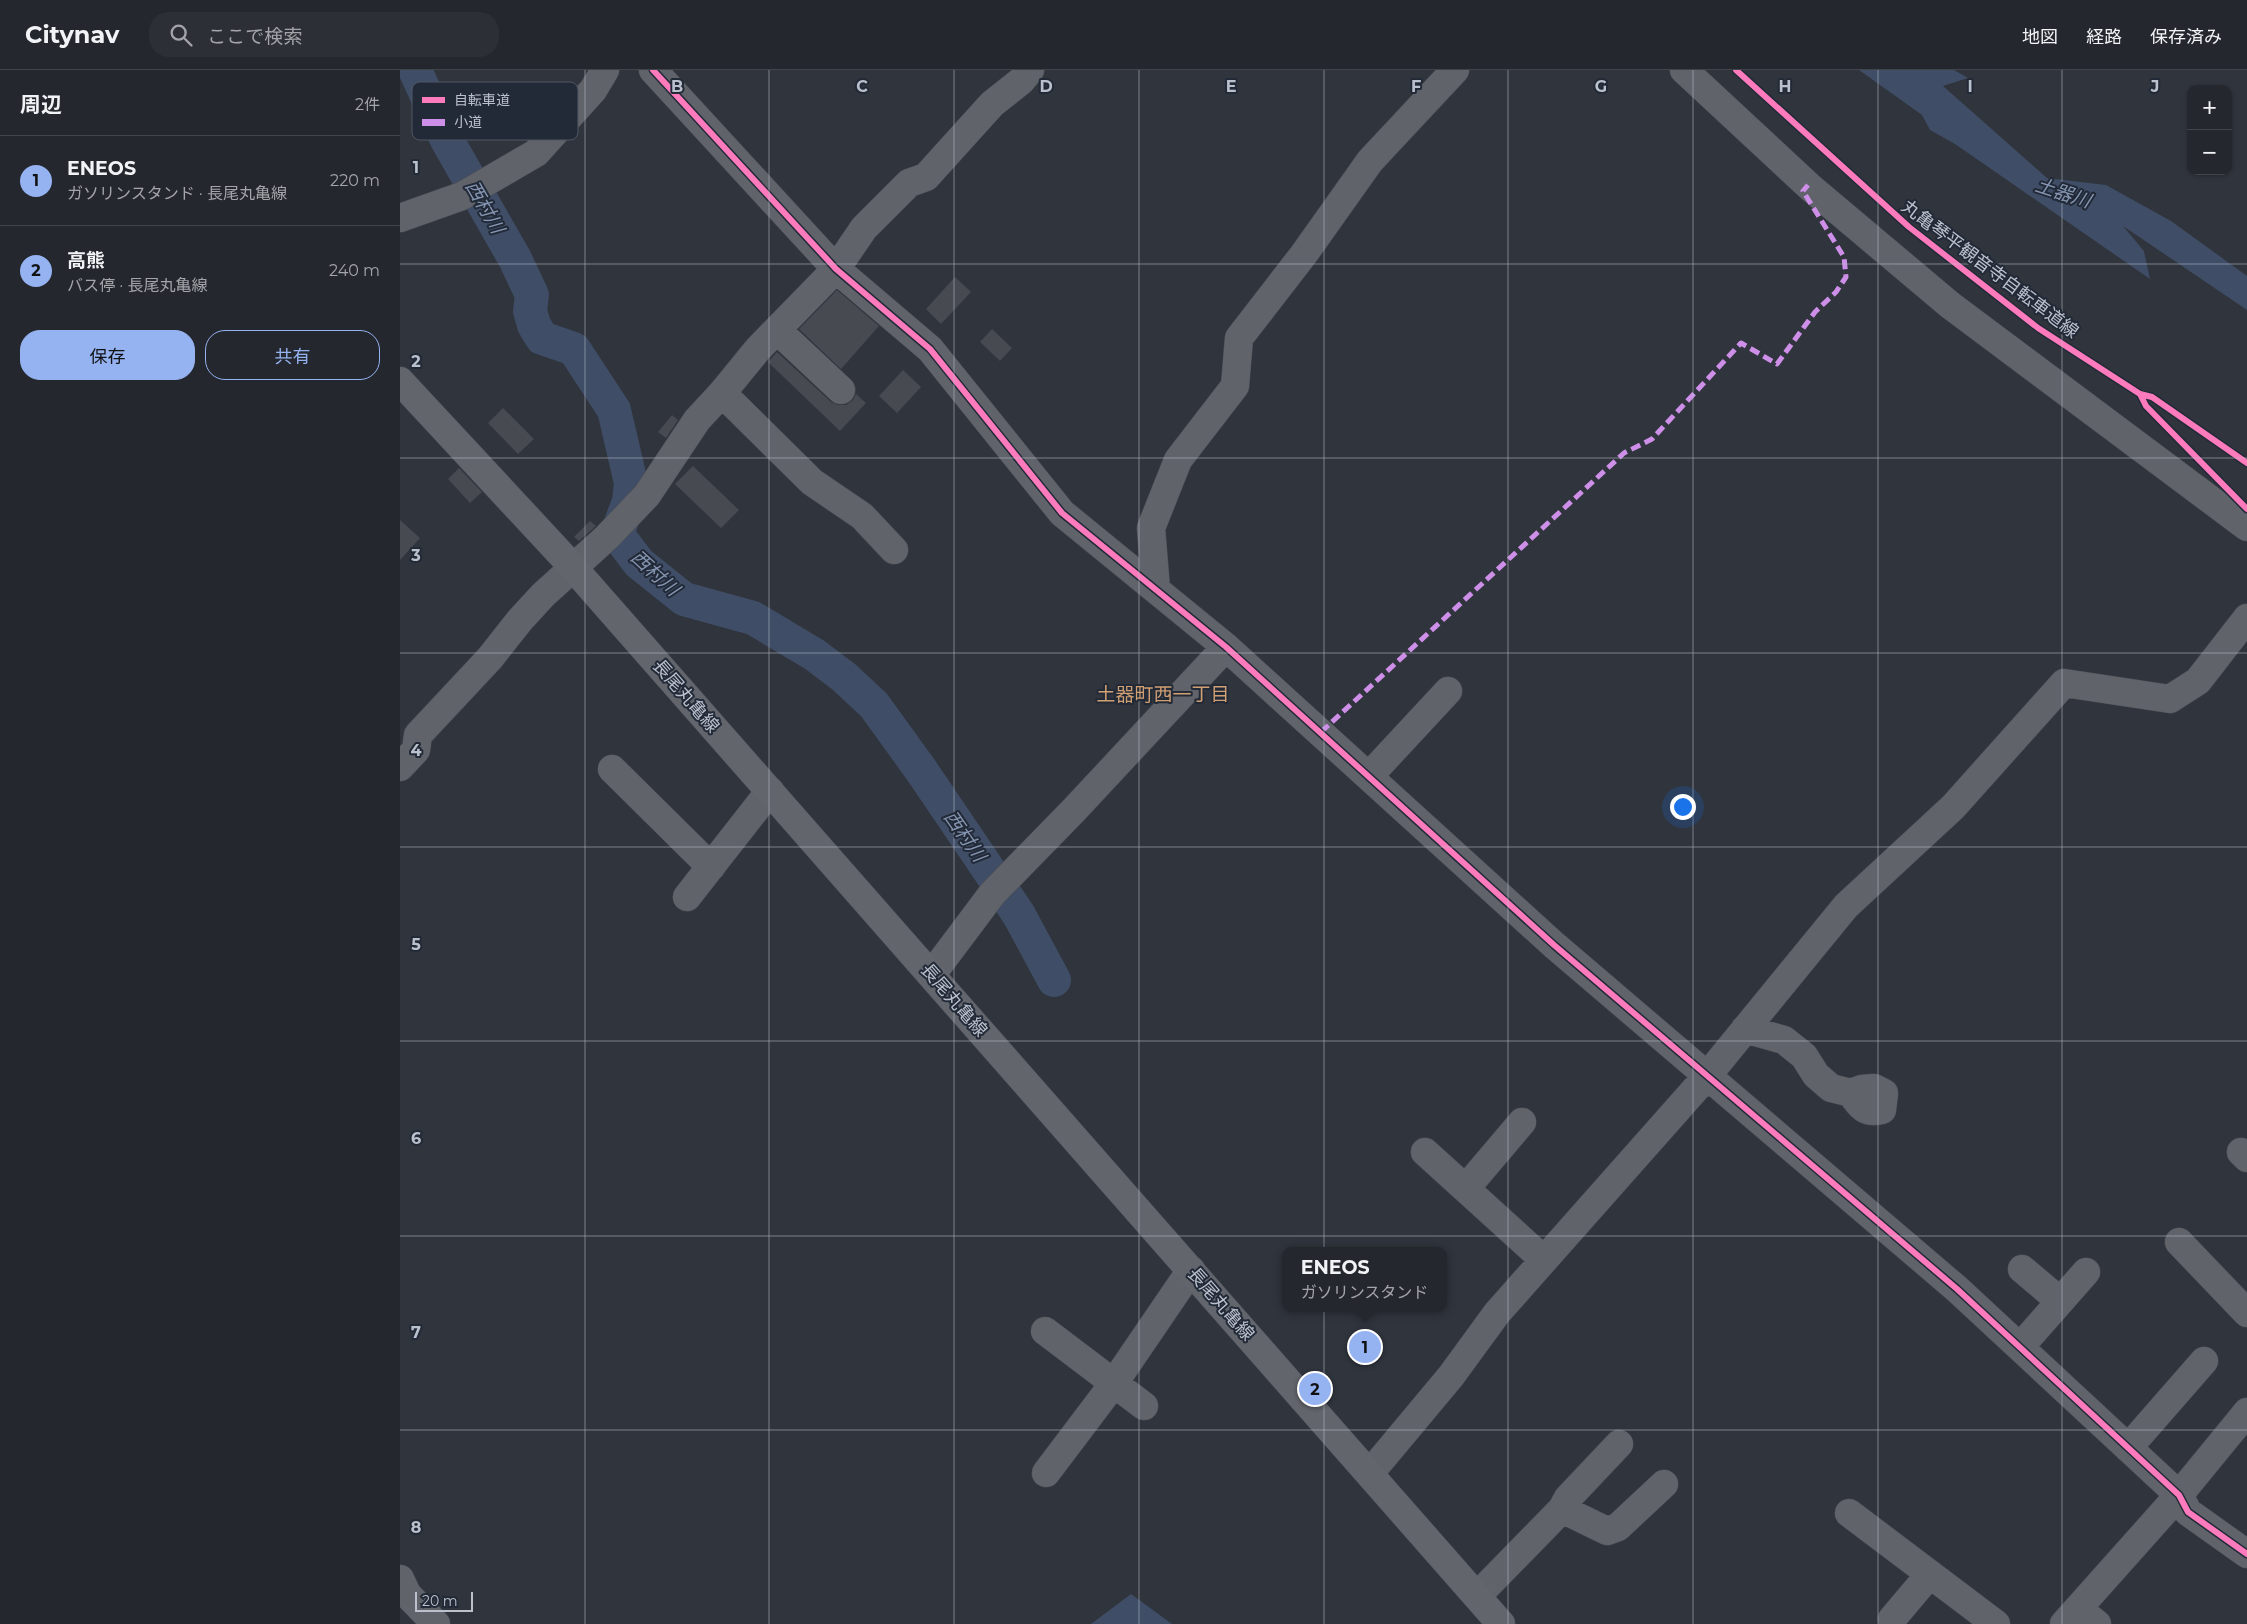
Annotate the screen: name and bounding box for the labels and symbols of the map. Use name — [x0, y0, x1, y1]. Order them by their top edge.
text: B — [671, 77, 683, 96]
text: C — [856, 77, 868, 96]
text: D — [1039, 77, 1053, 96]
text: E — [1226, 77, 1236, 96]
text: F — [1411, 77, 1421, 96]
text: G — [1595, 77, 1607, 96]
text: H — [1779, 77, 1791, 96]
text: I — [1967, 77, 1973, 96]
text: J — [2150, 77, 2159, 96]
legend — [412, 82, 578, 140]
text: 自転車道 — [454, 91, 510, 109]
text: 小道 — [454, 113, 482, 131]
text: 1 — [413, 158, 419, 177]
water label: 土器川 — [2032, 173, 2096, 213]
water label: 西村川 — [461, 177, 510, 239]
street label: 丸亀琴平観音寺自転車道線 — [1897, 195, 2083, 343]
text: 2 — [411, 352, 421, 371]
water label: 西村川 — [626, 545, 685, 602]
text: 3 — [410, 546, 421, 565]
street label: 長尾丸亀線 — [648, 655, 724, 737]
district label: 土器町西一丁目 — [1096, 683, 1230, 706]
text: 4 — [410, 741, 422, 760]
your location — [1670, 794, 1696, 820]
water label: 西村川 — [939, 806, 992, 868]
text: 5 — [411, 935, 421, 954]
street label: 長尾丸亀線 — [916, 959, 992, 1041]
text: 6 — [411, 1129, 421, 1148]
street label: 長尾丸亀線 — [1183, 1263, 1259, 1345]
text: 7 — [411, 1323, 421, 1342]
pin: 1 — [1349, 1328, 1381, 1366]
pin: 2 — [1299, 1370, 1331, 1408]
text: 8 — [411, 1518, 421, 1537]
scale bar — [415, 1589, 472, 1612]

